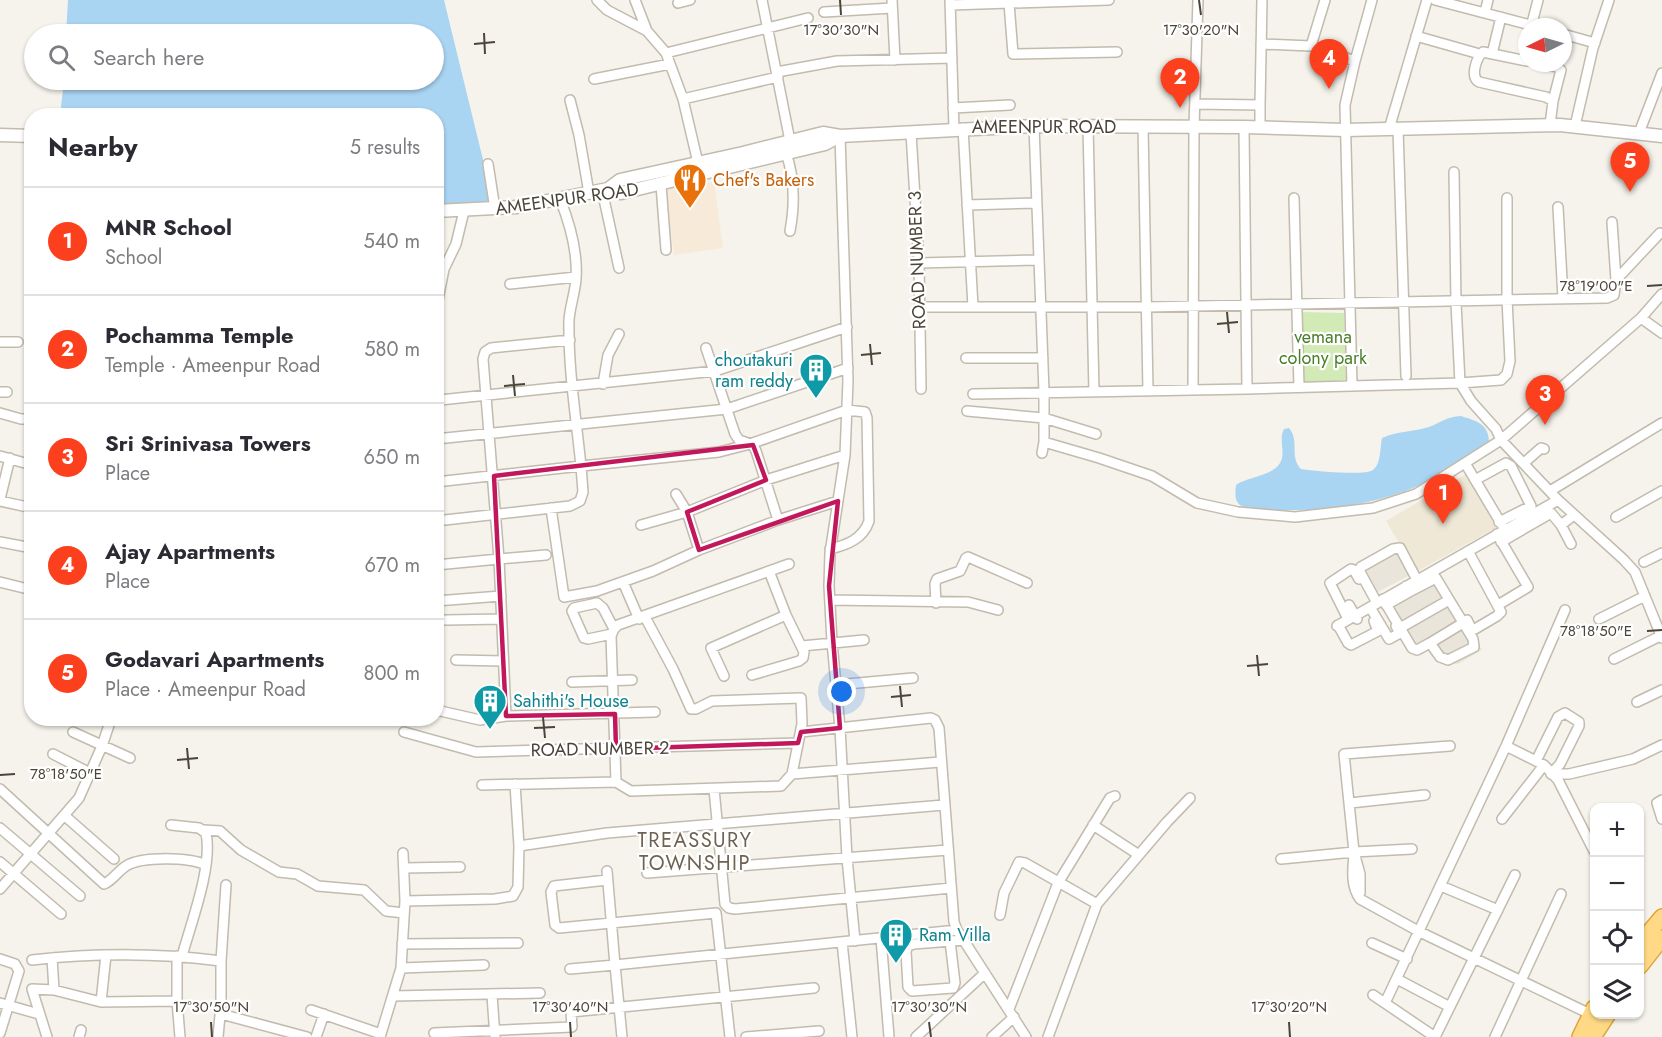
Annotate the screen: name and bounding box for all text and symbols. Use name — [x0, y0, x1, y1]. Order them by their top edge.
north arrow — [1518, 18, 1572, 72]
text: 17°30'30"N — [803, 19, 879, 41]
text: 17°30'20"N — [1163, 19, 1239, 41]
search box — [24, 24, 444, 90]
pin: 4 — [1310, 40, 1348, 89]
icon: search — [45, 41, 78, 74]
text: Search here — [93, 41, 204, 73]
pin: 2 — [1160, 58, 1200, 108]
street label: AMEENPUR ROAD — [972, 114, 1116, 140]
text: Nearby — [48, 128, 137, 166]
text: 5 results — [350, 133, 420, 162]
pin: 5 — [1610, 142, 1650, 192]
restaurant icon: Chef's Bakers — [672, 162, 708, 209]
place label: Chef's Bakers — [713, 167, 814, 193]
street label: AMEENPUR ROAD — [494, 176, 640, 222]
street label: ROAD NUMBER 3 — [902, 190, 932, 330]
text: MNR School — [105, 211, 232, 243]
text: 1 — [62, 227, 73, 256]
text: 540 m — [363, 227, 420, 256]
text: School — [105, 243, 162, 272]
text: 78°19'00"E — [1559, 275, 1633, 297]
text: Pochamma Temple — [105, 319, 294, 351]
park label: vemana colony park — [1279, 324, 1367, 371]
text: 2 — [61, 335, 74, 364]
text: 580 m — [364, 335, 420, 364]
place label: choutakuri ram reddy — [715, 347, 793, 394]
text: Temple · Ameenpur Road — [105, 351, 320, 380]
building icon: choutakuri ram reddy — [798, 352, 834, 399]
pin: 3 — [1526, 376, 1564, 425]
text: Sri Srinivasa Towers — [105, 427, 311, 459]
text: 3 — [61, 443, 74, 472]
text: 650 m — [364, 443, 420, 472]
text: Place — [105, 459, 150, 488]
pin: 1 — [1424, 474, 1462, 524]
text: Ajay Apartments — [105, 535, 275, 567]
text: 4 — [61, 551, 74, 580]
text: 670 m — [364, 551, 420, 580]
text: Place — [105, 567, 150, 596]
text: 78°18'50"E — [1560, 620, 1632, 642]
text: Godavari Apartments — [105, 643, 324, 675]
text: 5 — [61, 659, 74, 688]
text: 800 m — [363, 659, 420, 688]
text: Place · Ameenpur Road — [105, 675, 306, 704]
your location — [827, 677, 856, 706]
building icon: Sahithi's House — [472, 683, 508, 730]
place label: Sahithi's House — [513, 688, 629, 714]
street label: ROAD NUMBER 2 — [530, 735, 670, 763]
text: 78°18'50"E — [30, 763, 102, 785]
map controls — [1590, 803, 1644, 1019]
button: + — [1590, 803, 1644, 857]
district label: TREASSURY TOWNSHIP — [637, 826, 753, 878]
button: − — [1590, 857, 1644, 911]
button: locate — [1590, 911, 1644, 965]
building icon: Ram Villa — [878, 917, 914, 964]
place label: Ram Villa — [919, 922, 991, 948]
button: layers — [1590, 965, 1644, 1019]
text: 17°30'50"N — [173, 996, 249, 1018]
text: 17°30'40"N — [532, 996, 608, 1018]
text: 17°30'30"N — [891, 996, 967, 1018]
text: 17°30'20"N — [1251, 996, 1327, 1018]

